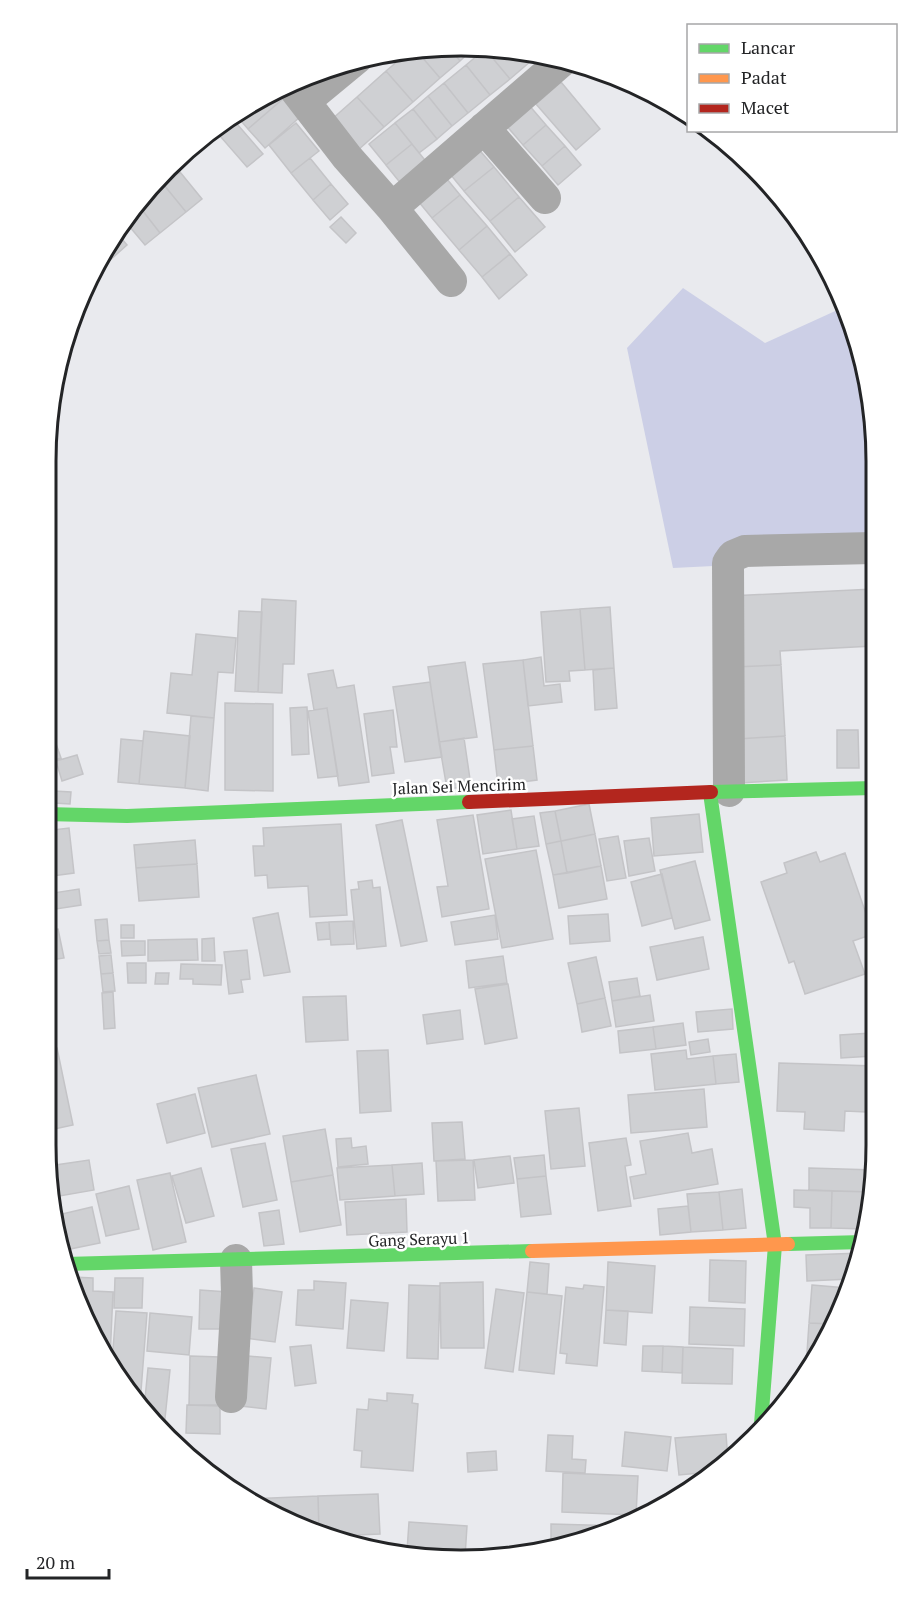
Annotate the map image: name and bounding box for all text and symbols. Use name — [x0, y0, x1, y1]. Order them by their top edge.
legend — [687, 24, 897, 132]
text: Lancar — [741, 35, 795, 59]
text: Padat — [741, 65, 787, 89]
text: Macet — [741, 95, 790, 119]
street label: Jalan Sei Mencirim — [392, 773, 526, 799]
street label: Gang Serayu 1 — [368, 1226, 470, 1252]
scale bar — [27, 1542, 110, 1580]
text: 20 m — [36, 1550, 76, 1574]

